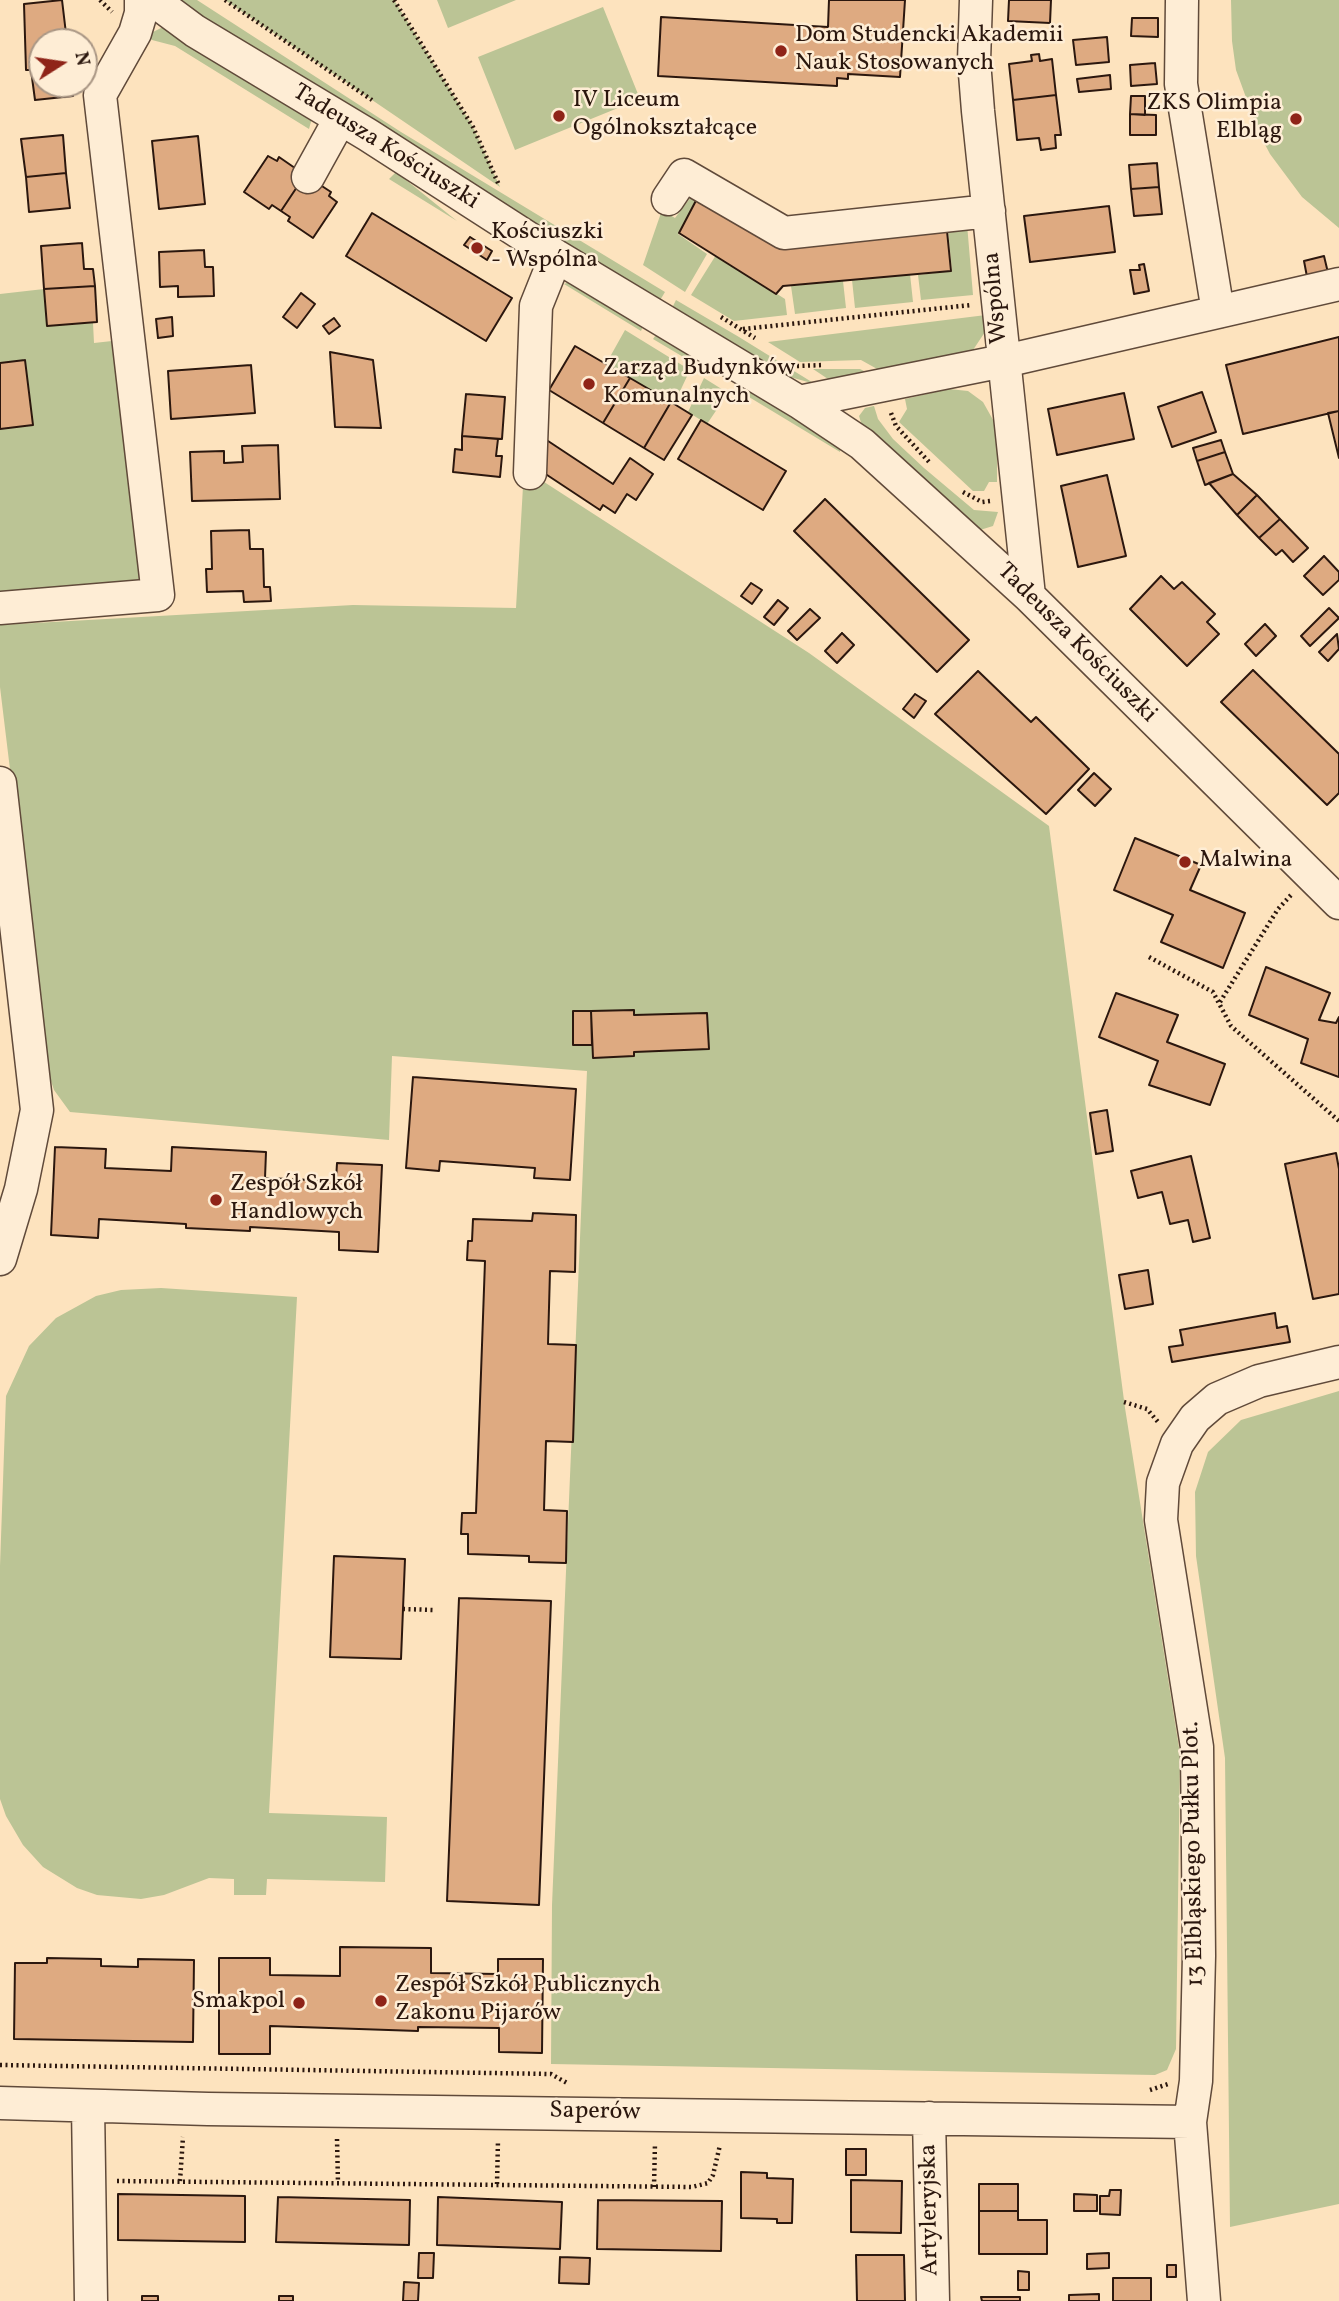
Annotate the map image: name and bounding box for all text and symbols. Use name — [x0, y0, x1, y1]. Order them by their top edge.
place label: Dom Studencki Akademii Nauk Stosowanych — [795, 23, 1064, 79]
north arrow — [28, 28, 98, 98]
marker: Dom Studencki Akademii Nauk Stosowanych — [773, 43, 789, 59]
text: N — [67, 50, 96, 68]
street label: Tadeusza Kościuszki — [286, 79, 484, 217]
place label: IV Liceum Ogólnokształcące — [573, 88, 757, 144]
place label: ZKS Olimpia Elbląg — [1146, 91, 1282, 147]
marker: IV Liceum Ogólnokształcące — [551, 108, 567, 124]
marker: ZKS Olimpia Elbląg — [1288, 111, 1304, 127]
place label: Kościuszki - Wspólna — [491, 220, 603, 276]
marker: Kościuszki - Wspólna — [469, 240, 485, 256]
street label: Wspólna — [979, 251, 1015, 345]
place label: Zarząd Budynków Komunalnych — [603, 356, 796, 412]
marker: Zarząd Budynków Komunalnych — [581, 376, 597, 392]
street label: Tadeusza Kościuszki — [990, 558, 1162, 730]
place label: Malwina — [1199, 848, 1293, 876]
marker: Malwina — [1177, 854, 1193, 870]
place label: Zespół Szkół Handlowych — [230, 1172, 363, 1228]
marker: Zespół Szkół Handlowych — [208, 1192, 224, 1208]
street label: 13 Elbląskiego Pułku Plot. — [1178, 1721, 1212, 1987]
place label: Zespół Szkół Publicznych Zakonu Pijarów — [395, 1973, 661, 2029]
place label: Smakpol — [192, 1989, 285, 2017]
marker: Zespół Szkół Publicznych Zakonu Pijarów — [373, 1993, 389, 2009]
marker: Smakpol — [291, 1995, 307, 2011]
street label: Saperów — [549, 2098, 641, 2128]
street label: Artyleryjska — [915, 2144, 947, 2276]

